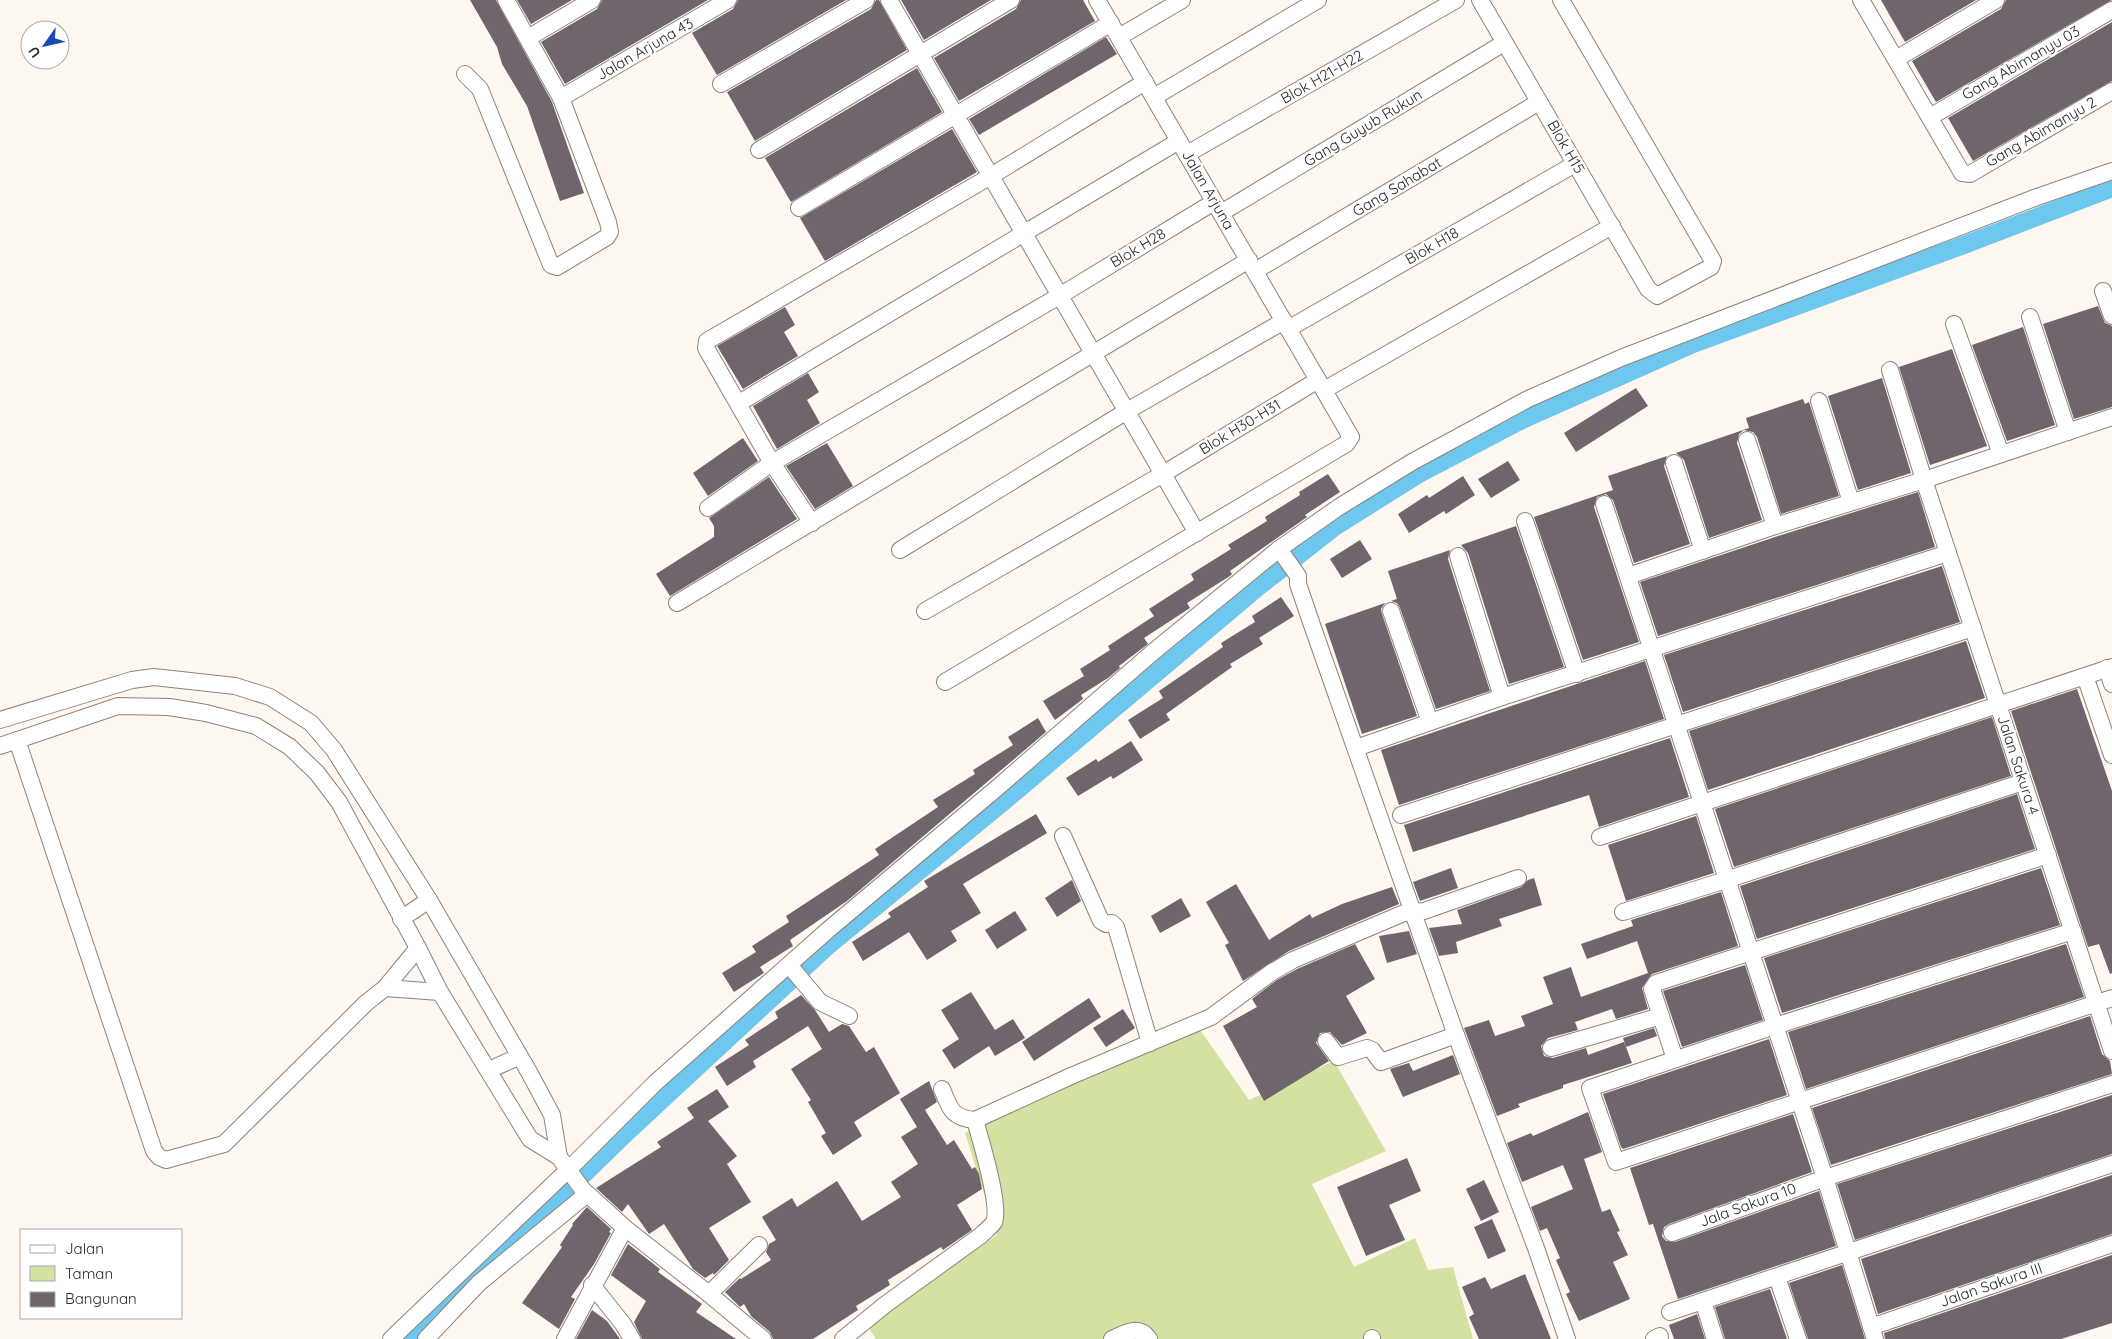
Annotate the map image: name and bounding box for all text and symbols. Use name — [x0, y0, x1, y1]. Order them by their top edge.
street label: Jalan Arjuna 43 — [593, 13, 697, 84]
north arrow — [20, 20, 70, 70]
street label: Gang Abimanyu 03 — [1958, 21, 2083, 104]
text: U — [24, 43, 44, 61]
street label: Blok H21-H22 — [1277, 45, 1366, 108]
street label: Gang Guyub Rukun — [1300, 85, 1425, 170]
street label: Gang Abimanyu 2 — [1982, 92, 2099, 171]
street label: Blok H15 — [1544, 117, 1589, 177]
street label: Jalan Arjuna — [1178, 147, 1239, 233]
street label: Gang Sahabat — [1349, 153, 1445, 221]
street label: Blok H18 — [1402, 223, 1462, 268]
street label: Blok H28 — [1107, 224, 1169, 272]
street label: Blok H30-H31 — [1195, 395, 1284, 458]
street label: Jalan Sakura 4 — [1993, 713, 2044, 817]
street label: Jala Sakura 10 — [1697, 1178, 1799, 1231]
legend — [20, 1229, 182, 1319]
text: Jalan — [65, 1239, 104, 1258]
street label: Jalan Sakura III — [1937, 1258, 2045, 1311]
text: Taman — [65, 1264, 113, 1283]
text: Bangunan — [65, 1289, 137, 1308]

